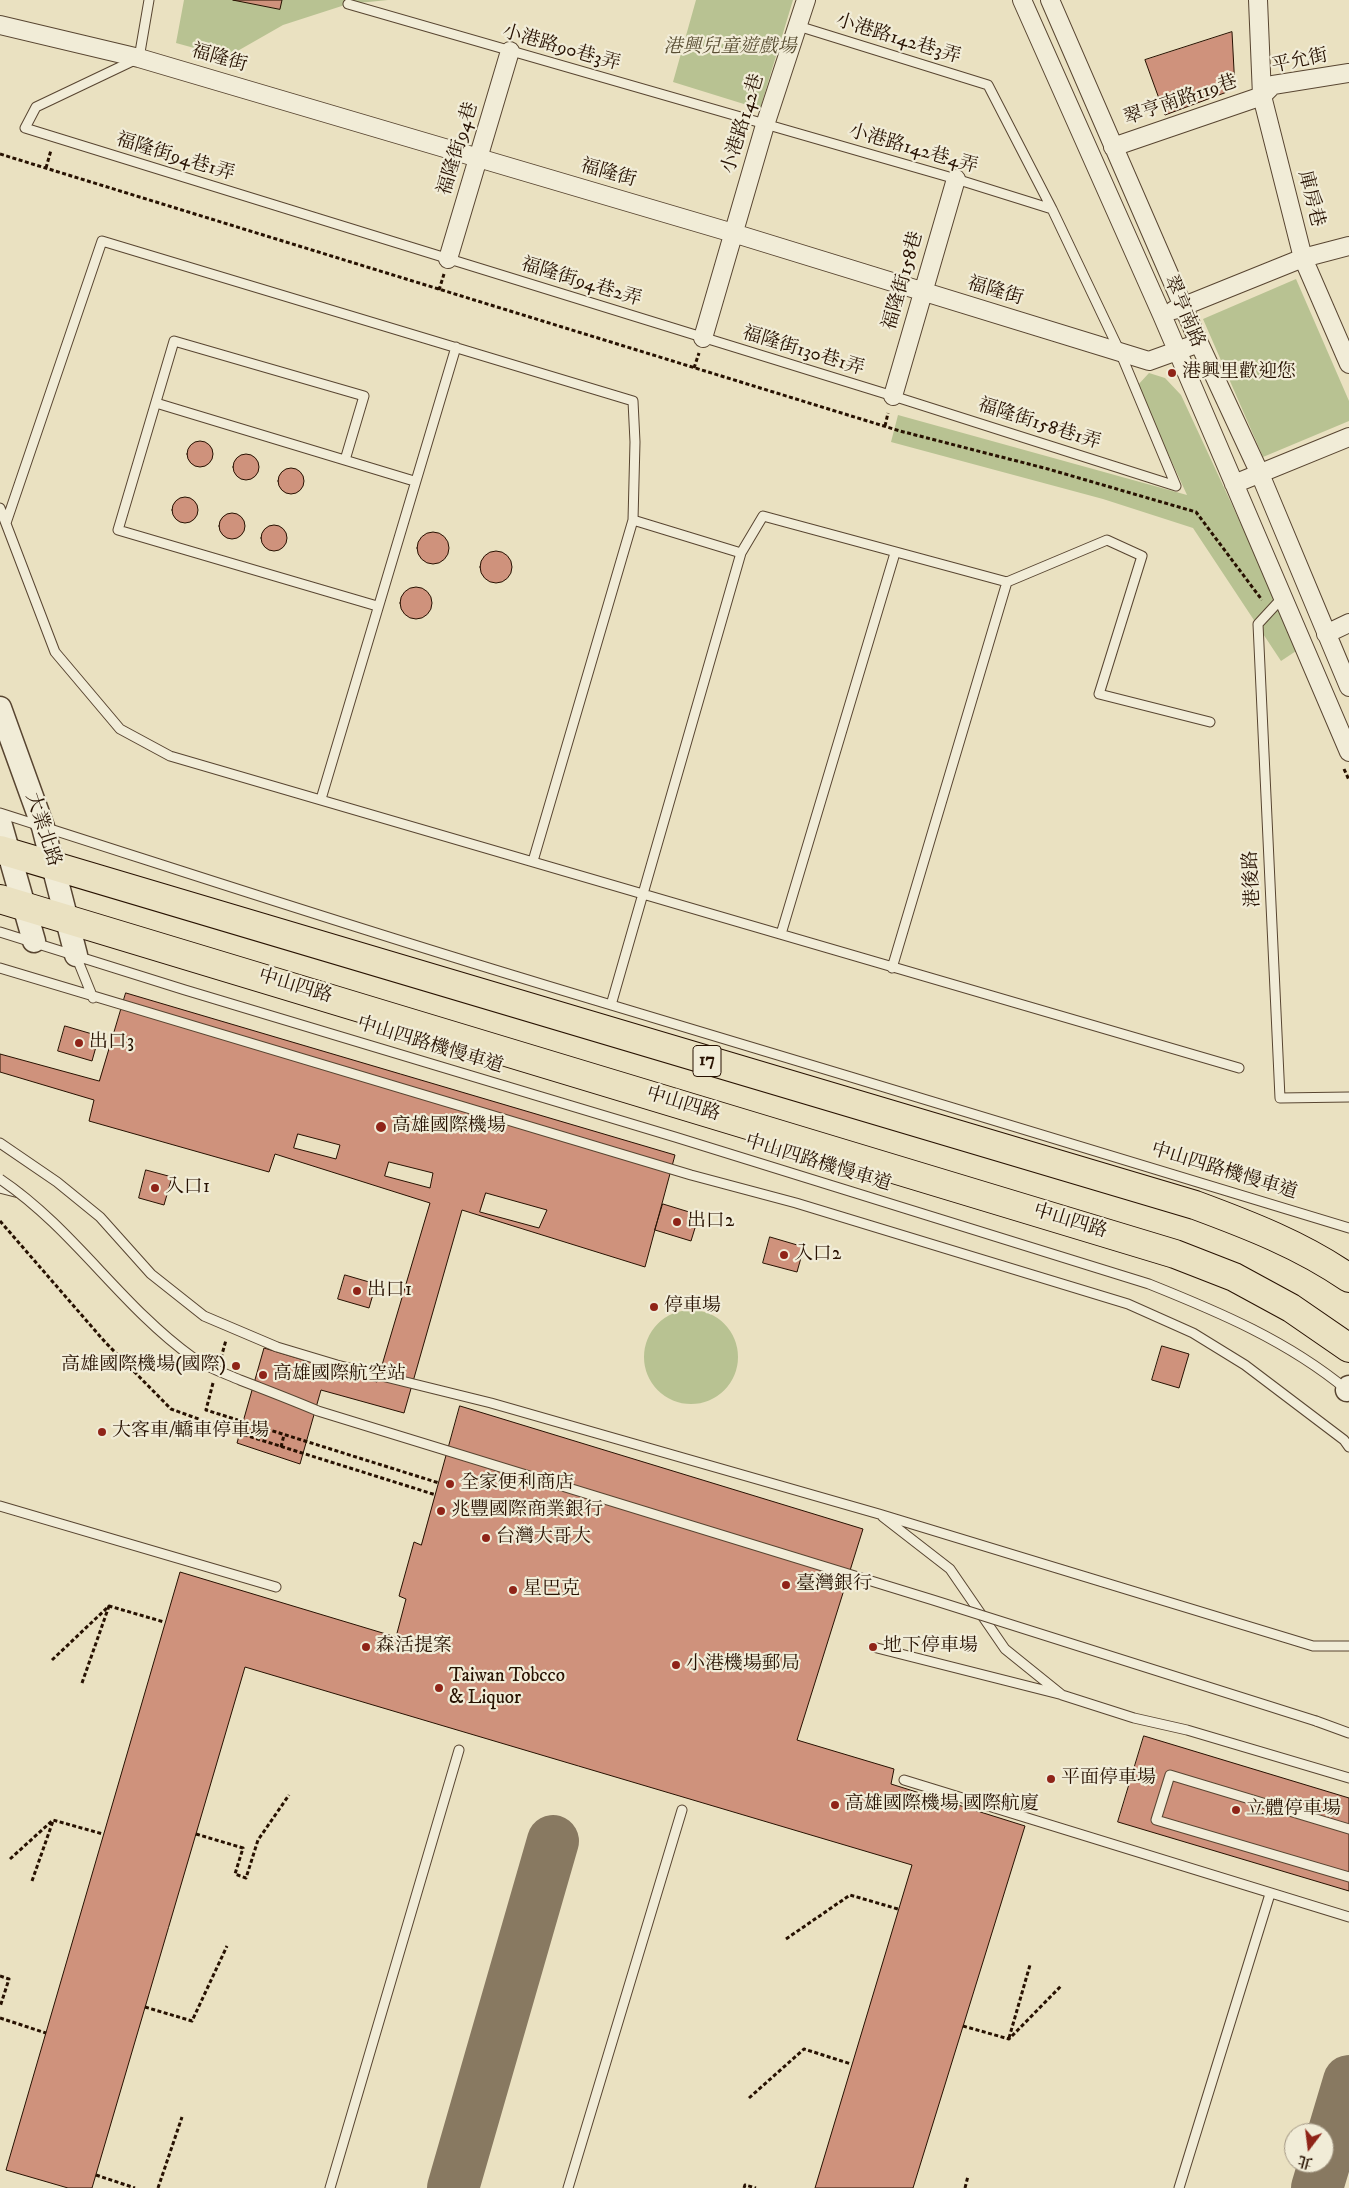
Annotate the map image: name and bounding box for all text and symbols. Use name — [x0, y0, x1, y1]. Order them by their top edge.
street label: 小港路142巷3弄 — [833, 10, 963, 70]
street label: 小港路90巷3弄 — [499, 21, 623, 77]
park label: 港興兒童遊戲場 — [664, 37, 796, 59]
street label: 福隆街 — [188, 40, 250, 78]
street label: 平允街 — [1270, 45, 1330, 79]
street label: 小港路142巷 — [718, 71, 770, 177]
street label: 翠亨南路119巷 — [1121, 71, 1241, 131]
street label: 福隆街94巷 — [434, 100, 484, 198]
street label: 小港路142巷4弄 — [846, 121, 980, 179]
street label: 福隆街94巷1弄 — [113, 129, 237, 187]
street label: 福隆街 — [577, 155, 639, 193]
street label: 庫房巷 — [1292, 169, 1328, 229]
street label: 福隆街158巷 — [879, 229, 929, 333]
street label: 福隆街94巷2弄 — [518, 254, 644, 312]
street label: 福隆街 — [964, 273, 1026, 311]
street label: 翠亨南路 — [1158, 273, 1208, 351]
street label: 福隆街130巷1弄 — [739, 323, 867, 381]
place label: 港興里歡迎您 — [1182, 362, 1296, 384]
marker: 港興里歡迎您 — [1166, 367, 1178, 379]
street label: 福隆街158巷1弄 — [975, 394, 1103, 456]
street label: 大業北路 — [19, 790, 65, 870]
street label: 港後路 — [1240, 850, 1266, 908]
street label: 中山四路 — [255, 965, 335, 1009]
street label: 中山四路機慢車道 — [354, 1013, 506, 1079]
place label: 出口3 — [89, 1032, 134, 1054]
marker: 出口3 — [73, 1037, 85, 1049]
road number: 17 — [693, 1046, 721, 1076]
street label: 中山四路 — [643, 1083, 723, 1127]
place label: 高雄國際機場 — [392, 1116, 506, 1138]
marker: 高雄國際機場 — [374, 1120, 388, 1134]
street label: 中山四路機慢車道 — [742, 1131, 894, 1197]
street label: 中山四路機慢車道 — [1148, 1139, 1300, 1205]
place label: 入口1 — [165, 1177, 210, 1199]
marker: 入口1 — [149, 1182, 161, 1194]
street label: 中山四路 — [1030, 1200, 1110, 1244]
place label: 出口2 — [687, 1211, 734, 1233]
marker: 出口2 — [671, 1216, 683, 1228]
place label: 入口2 — [794, 1244, 841, 1266]
marker: 入口2 — [778, 1249, 790, 1261]
place label: 出口1 — [367, 1280, 412, 1302]
marker: 出口1 — [351, 1285, 363, 1297]
place label: 停車場 — [664, 1296, 721, 1318]
marker: 停車場 — [648, 1301, 660, 1313]
place label: 高雄國際機場(國際) — [61, 1355, 226, 1377]
marker: 高雄國際機場(國際) — [230, 1360, 242, 1372]
place label: 高雄國際航空站 — [273, 1364, 406, 1386]
marker: 高雄國際航空站 — [257, 1369, 269, 1381]
place label: 大客車/轎車停車場 — [112, 1421, 269, 1443]
marker: 大客車/轎車停車場 — [96, 1426, 108, 1438]
place label: 全家便利商店 — [460, 1473, 574, 1495]
marker: 全家便利商店 — [444, 1478, 456, 1490]
place label: 兆豐國際商業銀行 — [451, 1500, 603, 1522]
marker: 兆豐國際商業銀行 — [435, 1505, 447, 1517]
place label: 台灣大哥大 — [496, 1527, 591, 1549]
marker: 台灣大哥大 — [480, 1532, 492, 1544]
place label: 臺灣銀行 — [796, 1574, 872, 1596]
place label: 星巴克 — [523, 1579, 580, 1601]
marker: 臺灣銀行 — [780, 1579, 792, 1591]
marker: 星巴克 — [507, 1584, 519, 1596]
place label: 森活提案 — [376, 1636, 452, 1658]
place label: 地下停車場 — [883, 1636, 978, 1658]
marker: 森活提案 — [360, 1641, 372, 1653]
marker: 地下停車場 — [867, 1641, 879, 1653]
place label: 小港機場郵局 — [686, 1654, 800, 1676]
marker: 小港機場郵局 — [670, 1659, 682, 1671]
place label: Taiwan Tobcco & Liquor — [449, 1666, 565, 1710]
marker: Taiwan Tobcco & Liquor — [433, 1682, 445, 1694]
place label: 平面停車場 — [1061, 1768, 1156, 1790]
marker: 平面停車場 — [1045, 1773, 1057, 1785]
place label: 高雄國際機場 國際航廈 — [845, 1794, 1039, 1816]
marker: 高雄國際機場 國際航廈 — [829, 1799, 841, 1811]
place label: 立體停車場 — [1246, 1799, 1341, 1821]
marker: 立體停車場 — [1230, 1804, 1242, 1816]
north arrow — [1284, 2123, 1334, 2173]
text: 北 — [1296, 2151, 1314, 2172]

